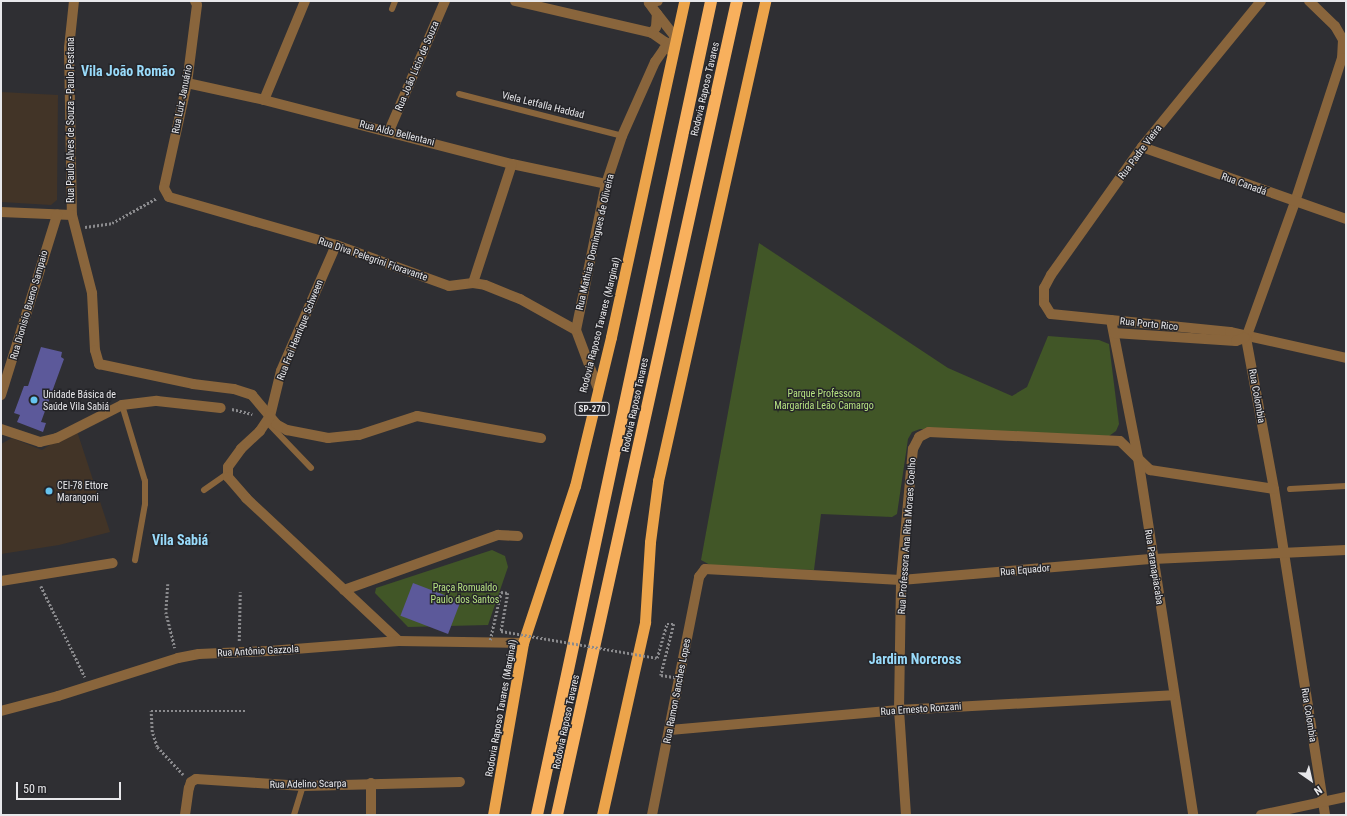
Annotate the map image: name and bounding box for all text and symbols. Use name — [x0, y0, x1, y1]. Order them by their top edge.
street label: Rua João Lício de Souza — [393, 19, 441, 113]
street label: Rua Paulo Alves de Souza - Paulo Pestana — [65, 37, 77, 203]
street label: Rodovia Raposo Tavares — [688, 41, 722, 137]
district label: Vila João Romão — [81, 63, 175, 79]
street label: Rua Luiz Januário — [169, 63, 195, 135]
street label: Viela Letfalla Haddad — [500, 89, 586, 121]
street label: Rua Aldo Bellentani — [358, 118, 436, 148]
street label: Rua Padre Vieira — [1116, 122, 1164, 182]
street label: Rua Canadá — [1220, 170, 1268, 198]
street label: Rua Mathias Domingues de Oliveira — [573, 173, 617, 311]
street label: Rua Diva Pelegrini Fioravante — [317, 235, 429, 283]
street label: Rua Dionisio Bueno Sampaio — [8, 249, 50, 361]
street label: Rodovia Raposo Tavares (Marginal) — [577, 256, 623, 394]
street label: Rua Frei Henrique Schween — [274, 278, 326, 382]
street label: Rua Porto Rico — [1119, 315, 1179, 333]
street label: Rodovia Raposo Tavares — [619, 357, 651, 453]
street label: Rua Colombia — [1246, 368, 1268, 424]
park label: Parque Professora Margarida Leão Camargo — [774, 387, 874, 410]
place label: Unidade Básica de Saúde Vila Sabiá — [43, 388, 116, 412]
marker: Unidade Básica de Saúde Vila Sabiá — [28, 394, 40, 406]
road number: SP-270 — [574, 402, 610, 416]
street label: Rua Professora Ana Rita Moraes Coelho — [896, 457, 918, 615]
place label: CEI-78 Ettore Marangoni — [57, 479, 108, 502]
marker: CEI-78 Ettore Marangoni — [44, 486, 54, 496]
street label: Rua Paranapiacaba — [1142, 529, 1166, 605]
district label: Vila Sabiá — [152, 532, 208, 548]
street label: Rua Equador — [1000, 562, 1050, 578]
park label: Praça Romualdo Paulo dos Santos — [431, 581, 499, 604]
street label: Rua Ramon Sanches Lopes — [661, 637, 693, 745]
street label: Rodovia Raposo Tavares (Marginal) — [483, 638, 519, 778]
street label: Rua Antônio Gazzola — [217, 643, 299, 659]
district label: Jardim Norcross — [869, 651, 961, 667]
street label: Rodovia Raposo Tavares — [550, 674, 582, 770]
street label: Rua Colombia — [1299, 687, 1319, 743]
street label: Rua Ernesto Ronzani — [880, 700, 962, 718]
north arrow — [1291, 760, 1331, 800]
scale bar — [18, 774, 123, 800]
street label: Rua Adelino Scarpa — [270, 777, 346, 791]
text: 50 m — [23, 782, 47, 796]
text: N — [1312, 783, 1324, 798]

